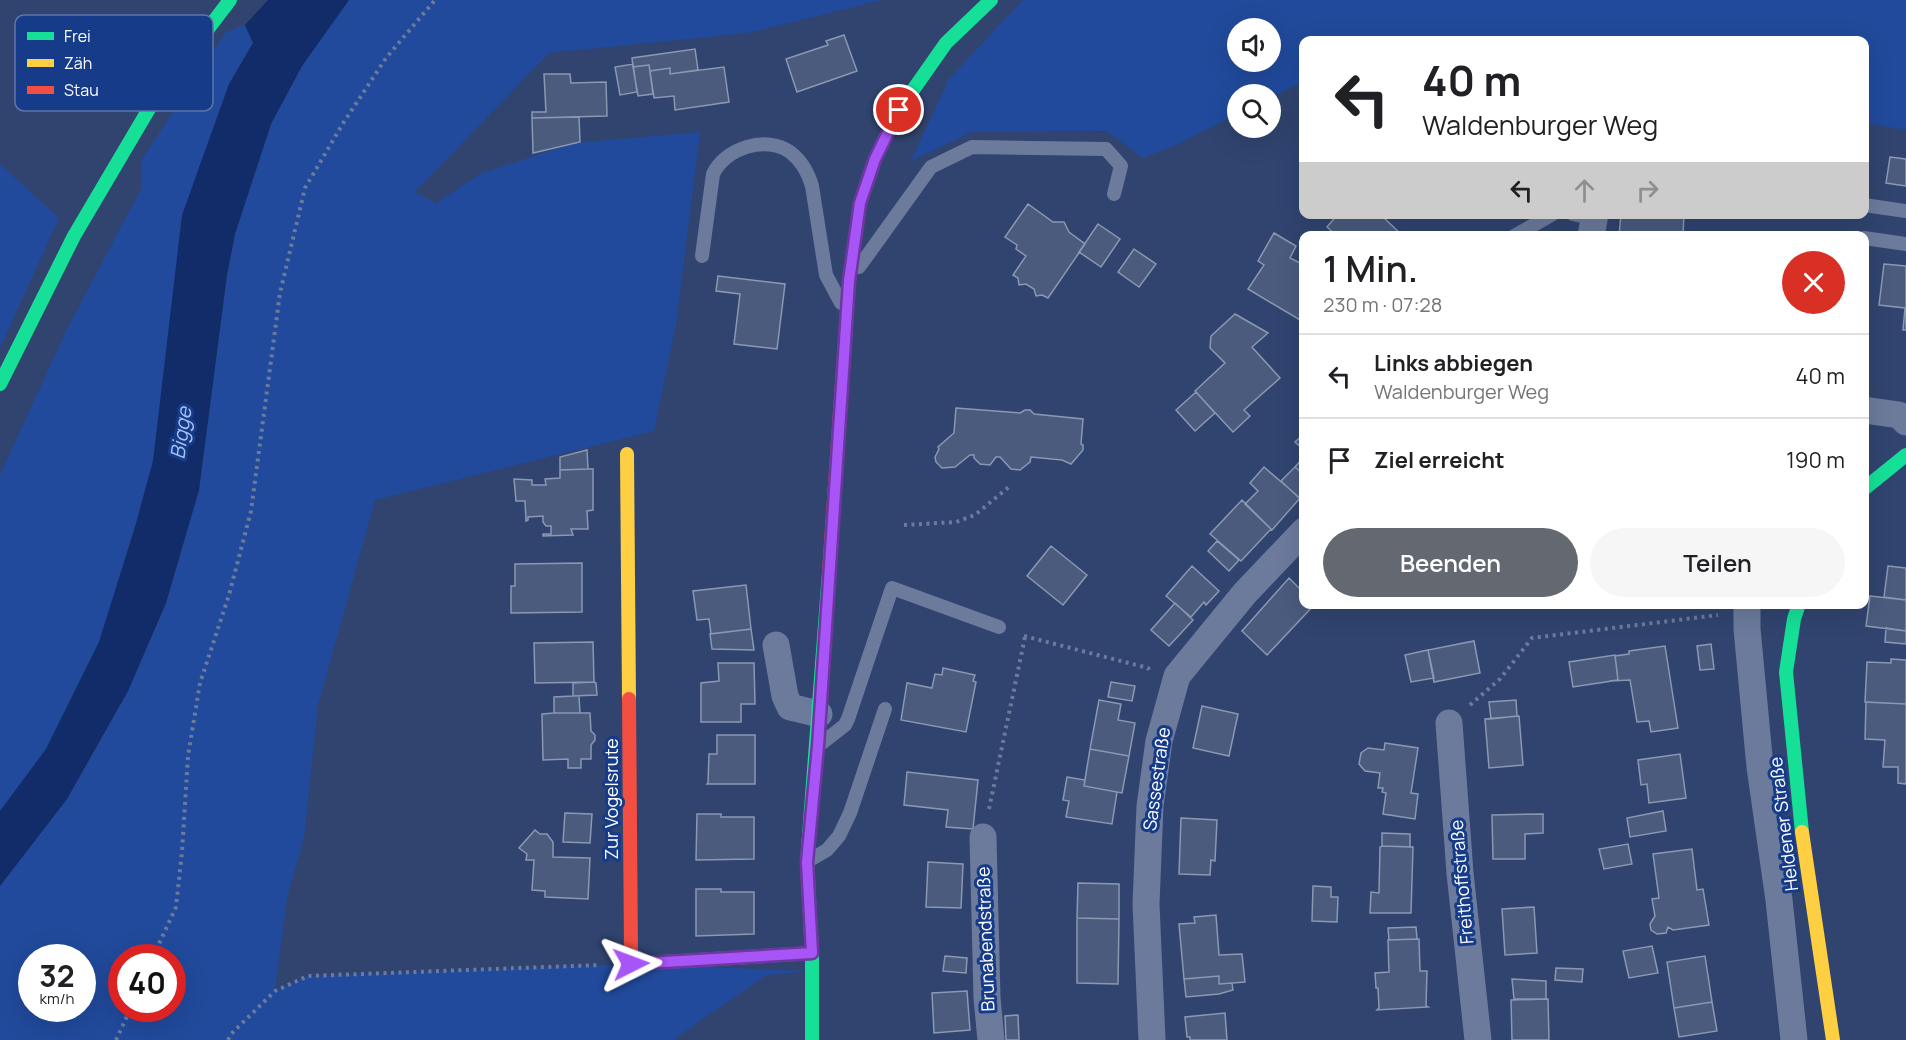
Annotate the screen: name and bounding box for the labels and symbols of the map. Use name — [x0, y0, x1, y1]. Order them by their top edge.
legend — [15, 15, 213, 111]
text: Frei — [64, 25, 91, 47]
text: Zäh — [64, 52, 92, 74]
text: Stau — [64, 79, 99, 101]
pin — [873, 84, 924, 135]
water label: Bigge — [163, 404, 198, 461]
street label: Sassestraße — [1137, 725, 1175, 832]
street label: Zur Vogelsrute — [599, 738, 623, 860]
street label: Heldener Straße — [1763, 756, 1803, 893]
street label: Freithoffstraße — [1444, 819, 1478, 945]
street label: Brunabendstraße — [970, 866, 1000, 1012]
position arrow — [599, 932, 663, 996]
speed limit sign: 40 — [108, 944, 186, 1022]

